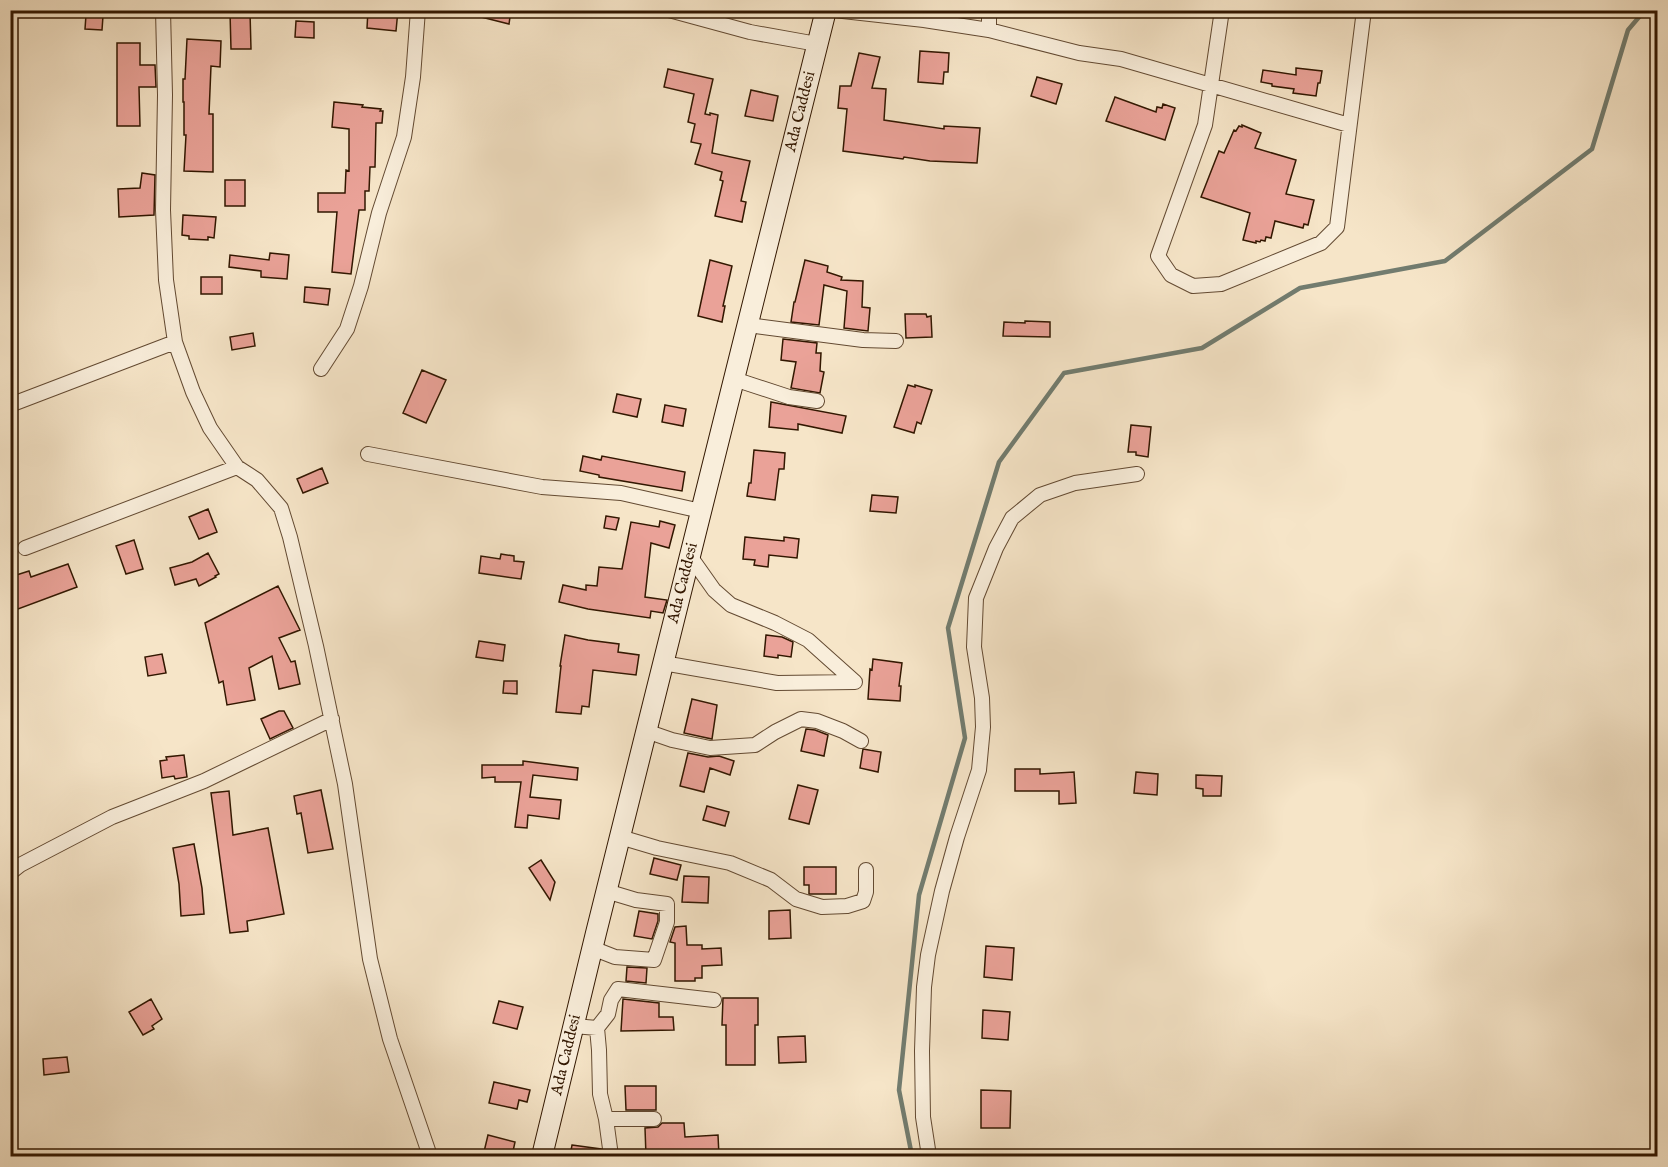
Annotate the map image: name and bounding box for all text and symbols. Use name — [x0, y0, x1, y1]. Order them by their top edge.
street label: Ada Caddesi — [781, 69, 820, 155]
street label: Ada Caddesi — [663, 541, 703, 627]
street label: Ada Caddesi — [547, 1013, 586, 1098]

